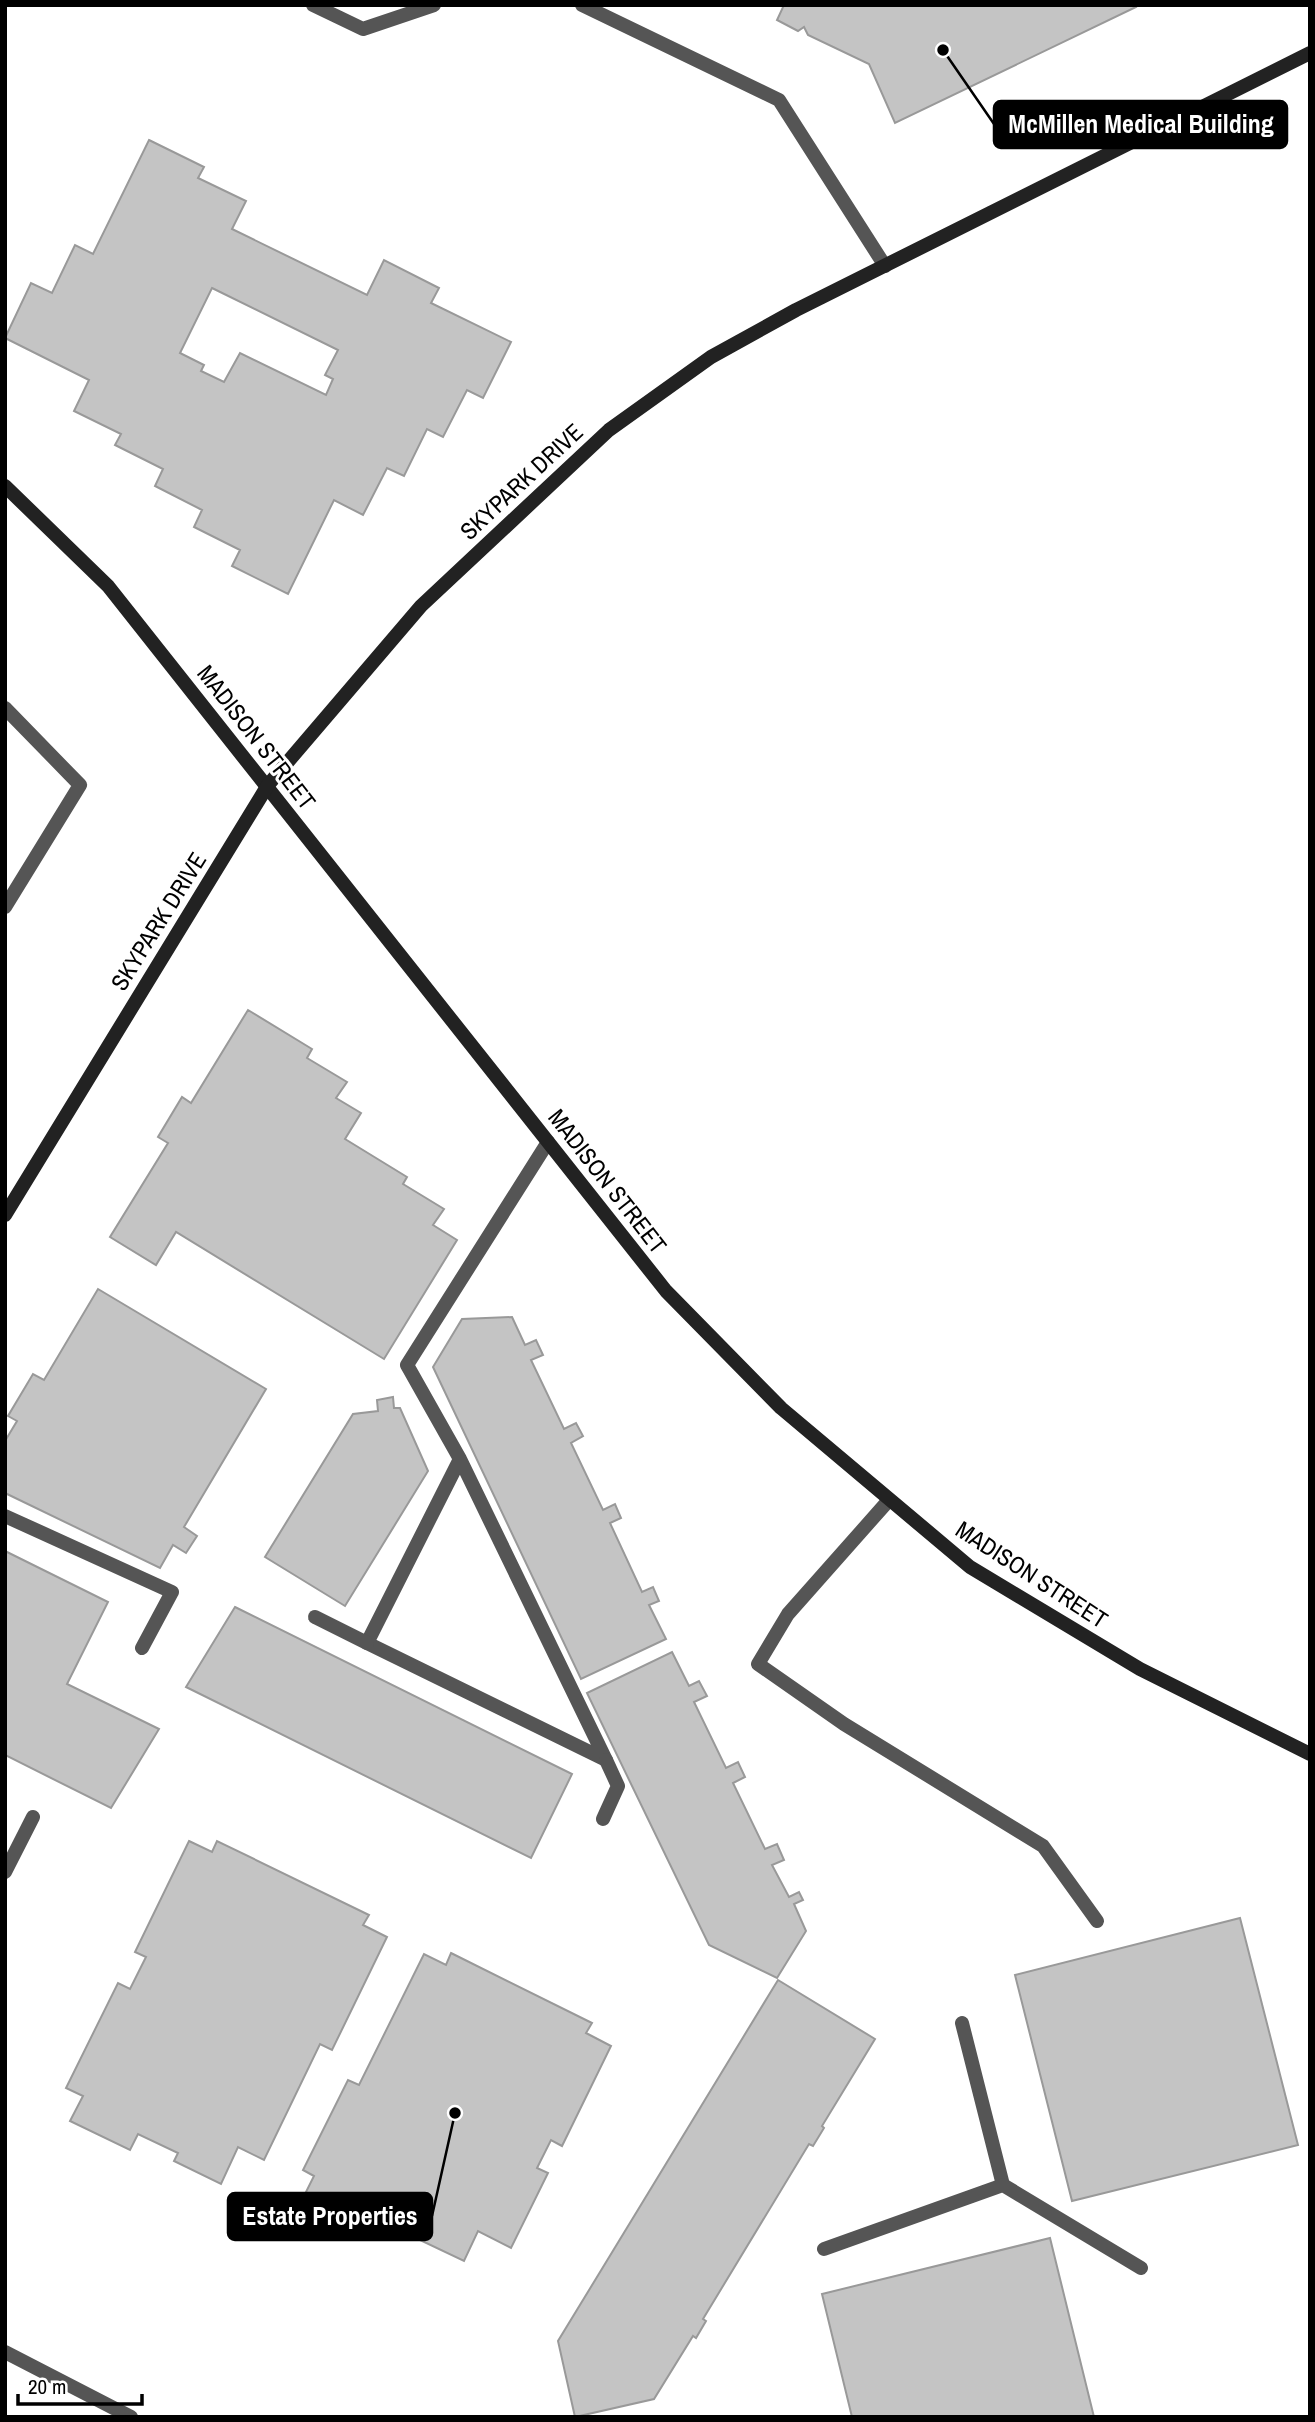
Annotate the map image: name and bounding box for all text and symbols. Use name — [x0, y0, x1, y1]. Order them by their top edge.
callout: McMillen Medical Building — [994, 101, 1287, 148]
text: McMillen Medical Building — [1008, 106, 1274, 141]
street label: SKYPARK DRIVE — [453, 416, 589, 546]
street label: MADISON STREET — [191, 658, 323, 816]
street label: SKYPARK DRIVE — [103, 846, 213, 996]
street label: MADISON STREET — [542, 1102, 674, 1260]
street label: MADISON STREET — [950, 1513, 1114, 1635]
callout: Estate Properties — [228, 2193, 432, 2240]
text: Estate Properties — [242, 2198, 418, 2233]
scale bar — [18, 2362, 142, 2406]
text: 20 m — [28, 2372, 66, 2401]

